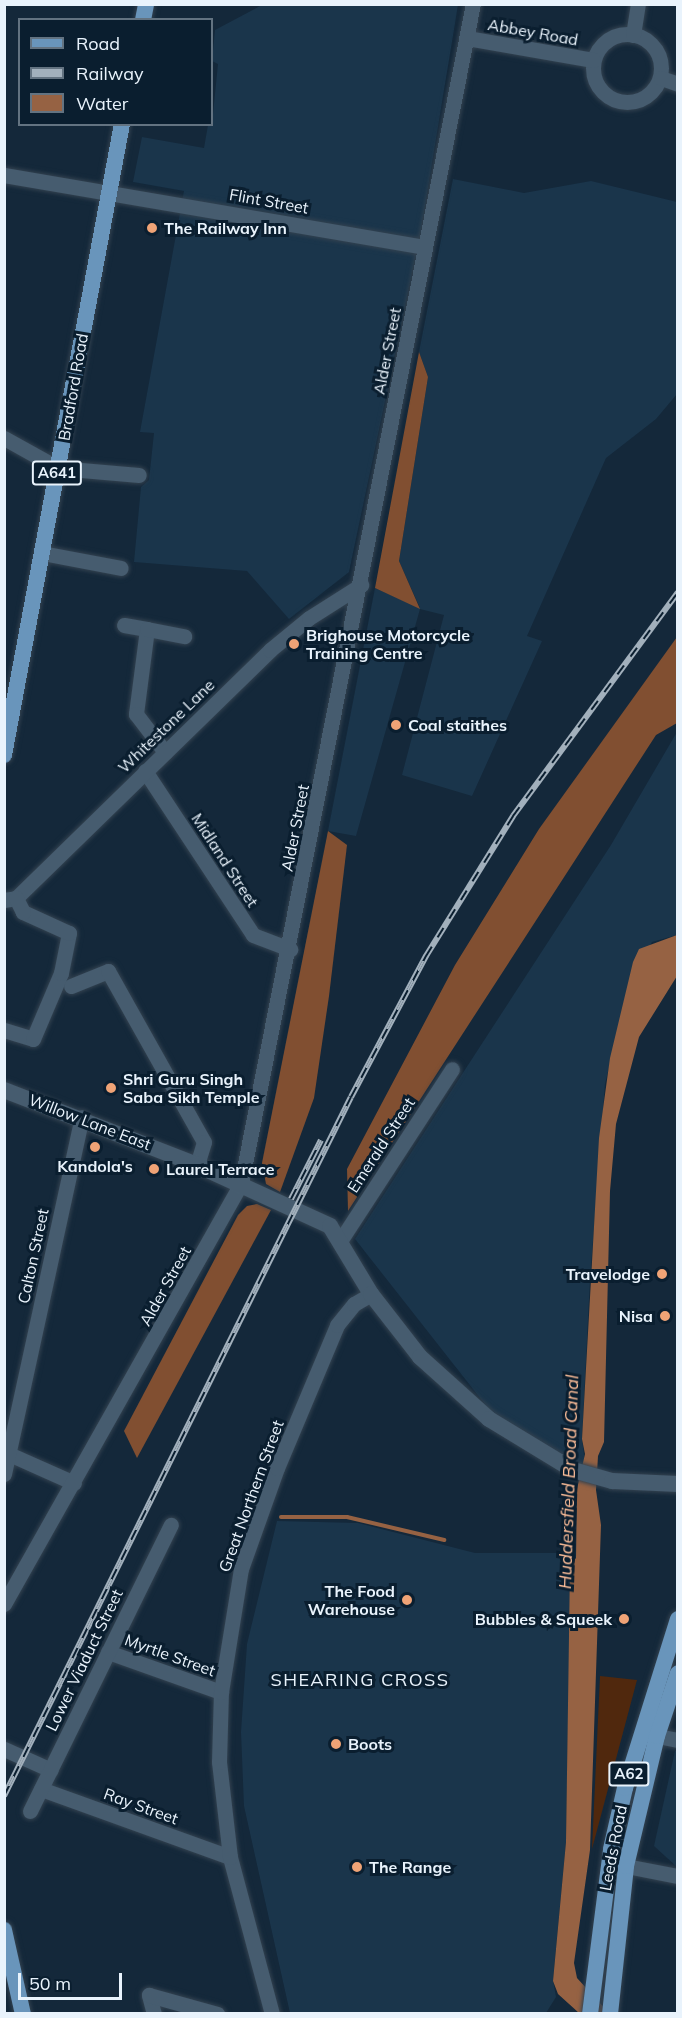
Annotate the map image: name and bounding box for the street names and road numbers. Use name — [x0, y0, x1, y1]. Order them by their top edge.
street label: Abbey Road — [486, 15, 580, 49]
street label: Flint Street — [228, 185, 310, 217]
street label: Alder Street — [369, 306, 405, 396]
street label: Bradford Road — [54, 332, 92, 442]
road number: A641 — [32, 461, 82, 485]
street label: Whitestone Lane — [114, 675, 218, 777]
street label: Alder Street — [277, 783, 313, 873]
street label: Midland Street — [188, 810, 262, 910]
street label: Willow Lane East — [26, 1090, 154, 1154]
street label: Emerald Street — [343, 1094, 419, 1196]
street label: Calton Street — [14, 1207, 52, 1305]
street label: Alder Street — [135, 1243, 195, 1329]
street label: Great Northern Street — [215, 1418, 287, 1574]
street label: Lower Viaduct Street — [41, 1586, 127, 1734]
street label: Myrtle Street — [122, 1630, 218, 1680]
road number: A62 — [608, 1762, 650, 1786]
street label: Ray Street — [101, 1784, 181, 1828]
street label: Leeds Road — [595, 1803, 631, 1893]

